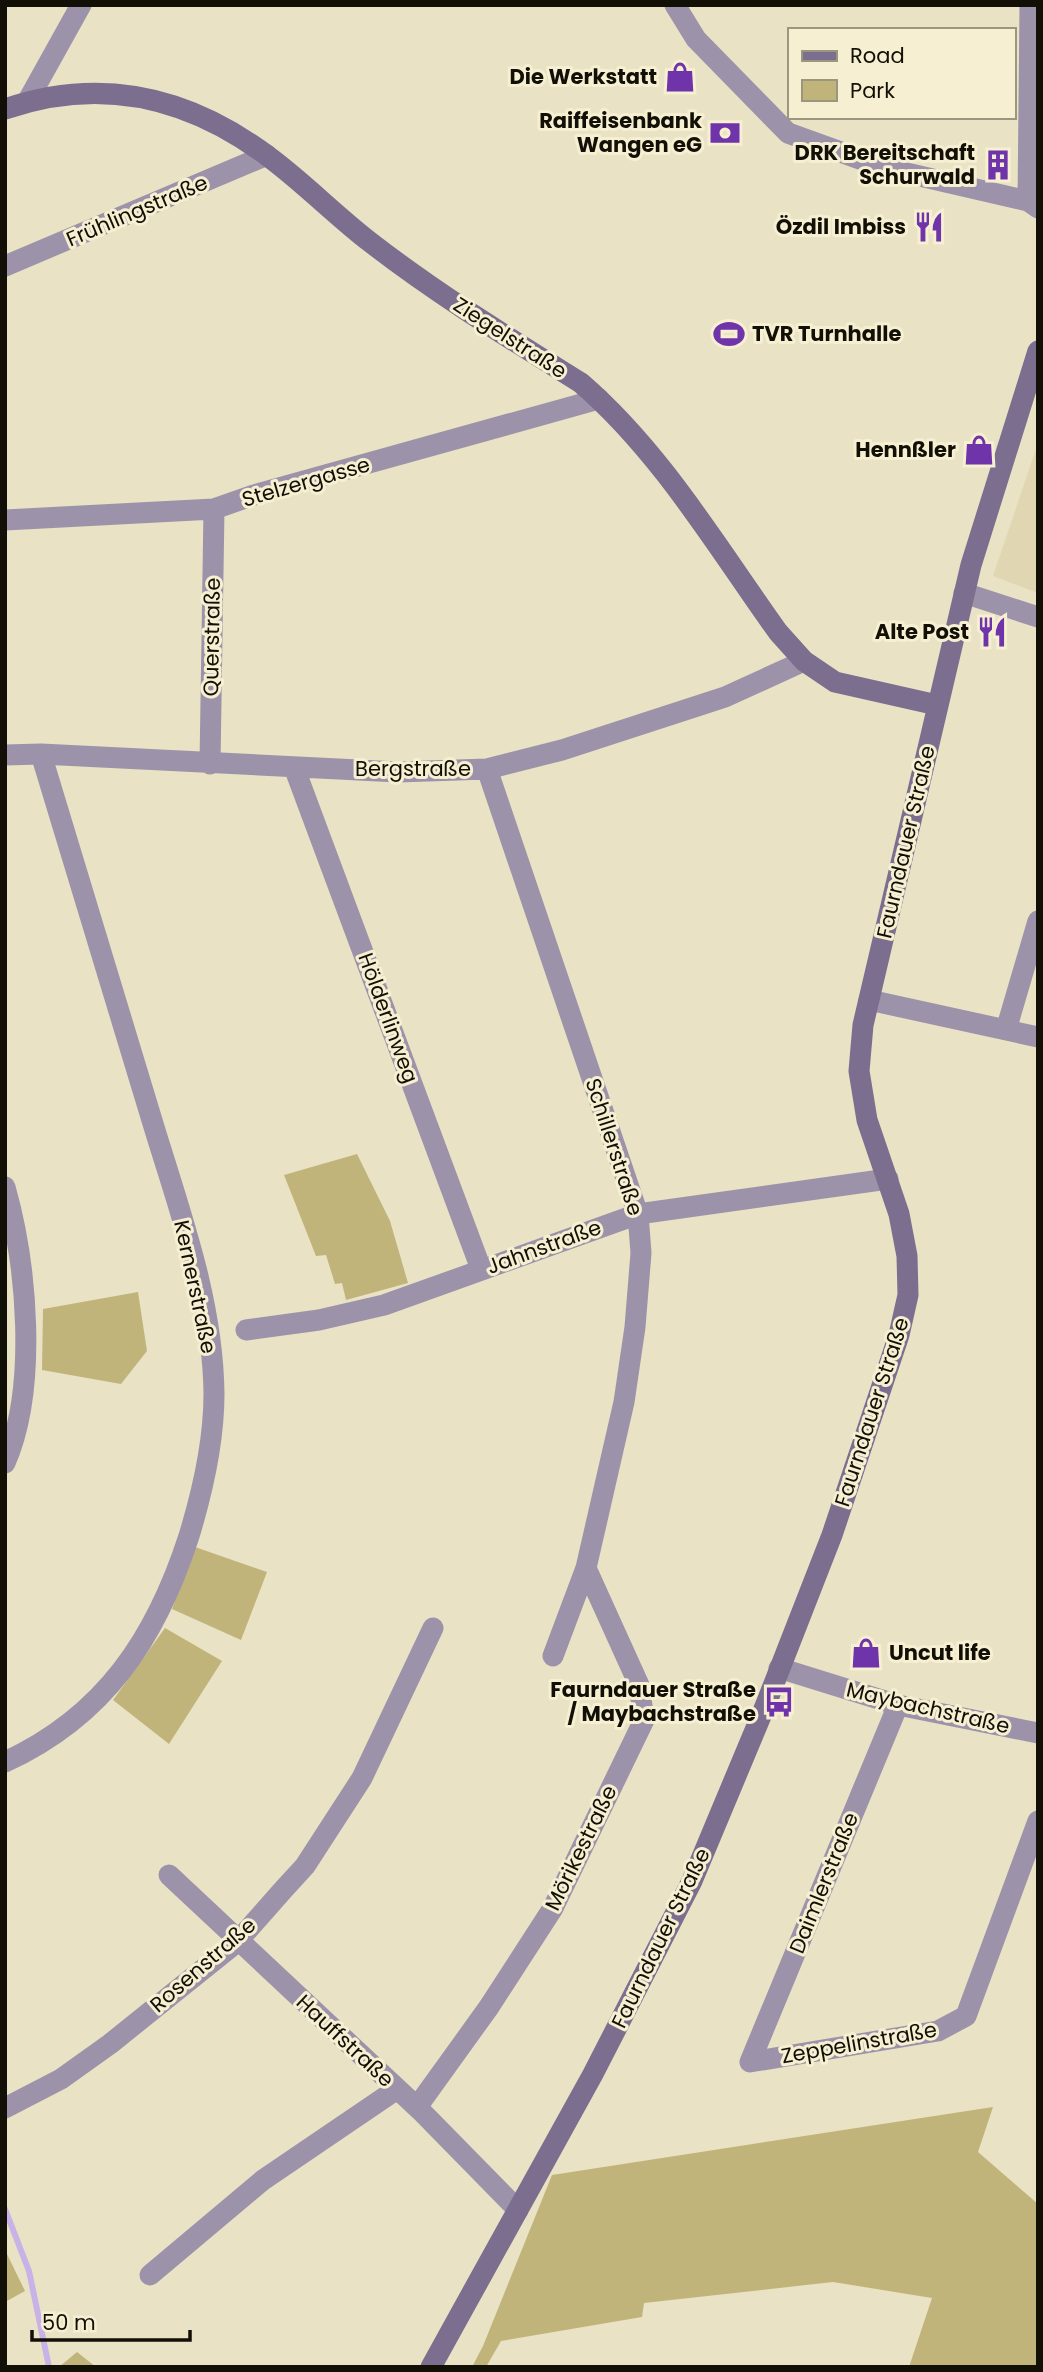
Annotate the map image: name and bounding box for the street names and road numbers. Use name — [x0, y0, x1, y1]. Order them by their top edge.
street label: Frühlingstraße — [62, 168, 212, 253]
street label: Ziegelstraße — [448, 290, 573, 385]
street label: Stelzergasse — [238, 449, 373, 514]
street label: Querstraße — [196, 577, 227, 697]
street label: Faurndauer Straße — [869, 743, 942, 941]
street label: Bergstraße — [355, 754, 471, 783]
street label: Hölderlinweg — [352, 949, 425, 1087]
street label: Schillerstraße — [579, 1074, 650, 1219]
street label: Jahnstraße — [482, 1212, 605, 1281]
street label: Kernerstraße — [167, 1218, 224, 1356]
street label: Faurndauer Straße — [827, 1314, 916, 1510]
street label: Maybachstraße — [844, 1675, 1013, 1740]
street label: Mörikestraße — [538, 1780, 623, 1915]
street label: Daimlerstraße — [782, 1808, 865, 1958]
street label: Faurndauer Straße — [604, 1843, 717, 2033]
street label: Rosenstraße — [144, 1911, 262, 2019]
street label: Hauffstraße — [290, 1988, 401, 2094]
street label: Zeppelinstraße — [779, 2015, 939, 2070]

